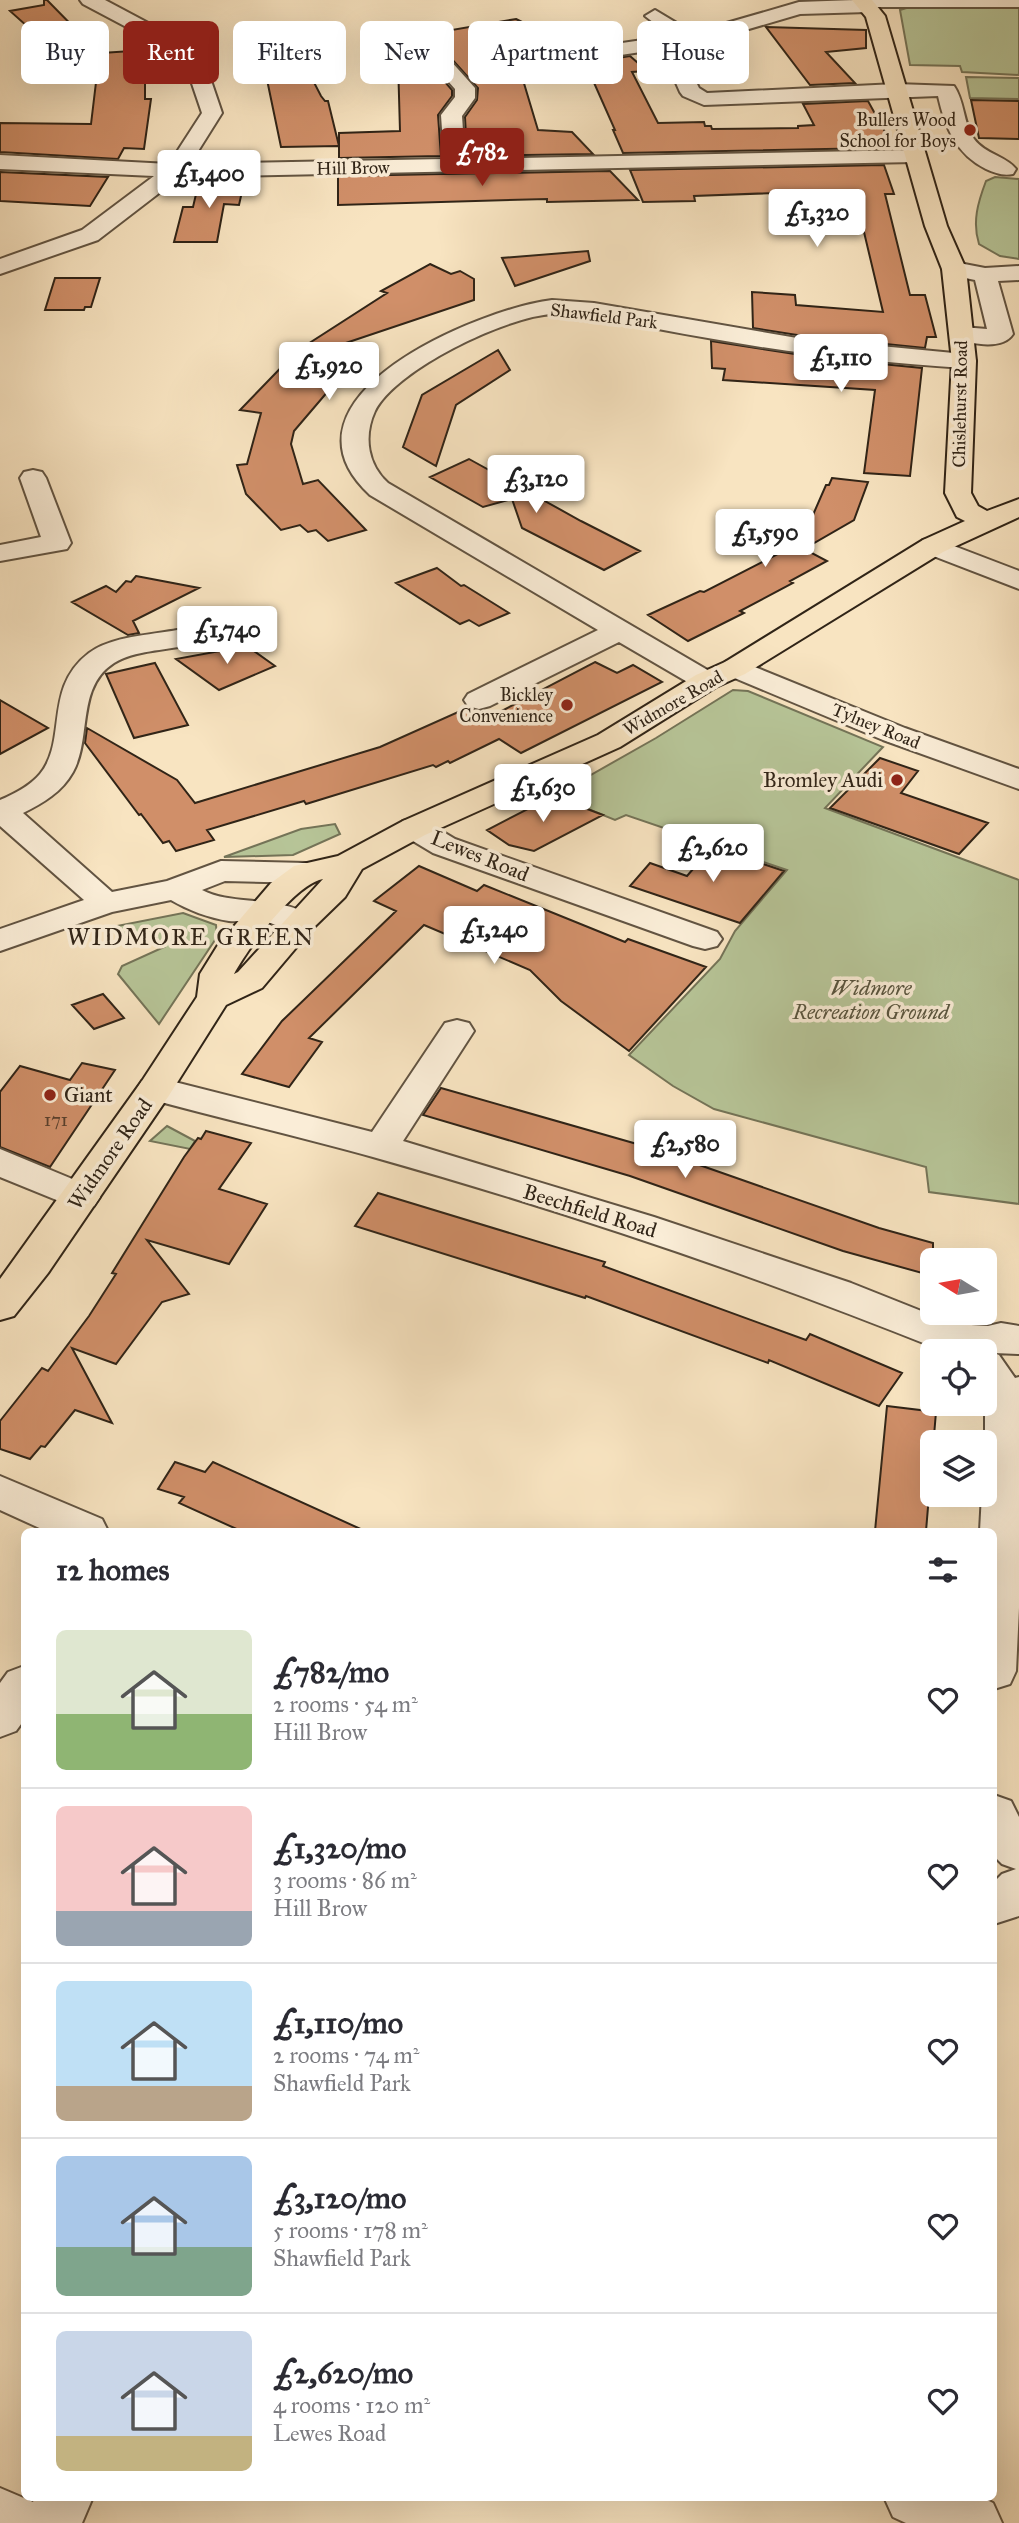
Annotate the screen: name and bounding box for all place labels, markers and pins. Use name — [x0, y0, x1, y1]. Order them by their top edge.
place label: Bullers Wood School for Boys — [839, 109, 956, 152]
marker: Bullers Wood School for Boys — [962, 122, 978, 138]
pin: £782 — [441, 128, 523, 188]
pin: £1,400 — [152, 150, 266, 210]
pin: £1,320 — [760, 190, 874, 249]
pin: £1,110 — [784, 334, 898, 394]
pin: £1,920 — [272, 342, 386, 402]
pin: £3,120 — [479, 456, 593, 515]
pin: £1,590 — [708, 510, 822, 569]
pin: £1,740 — [170, 606, 284, 666]
place label: Bickley Convenience — [459, 684, 554, 727]
marker: Bickley Convenience — [559, 697, 575, 713]
pin: £1,630 — [486, 764, 600, 824]
place label: Bromley Audi — [763, 767, 883, 793]
marker: Bromley Audi — [889, 772, 905, 788]
pin: £2,620 — [656, 824, 770, 884]
pin: £1,240 — [437, 906, 551, 966]
place label: Giant — [64, 1082, 113, 1108]
marker: Giant — [42, 1087, 58, 1103]
pin: £2,580 — [628, 1120, 742, 1180]

